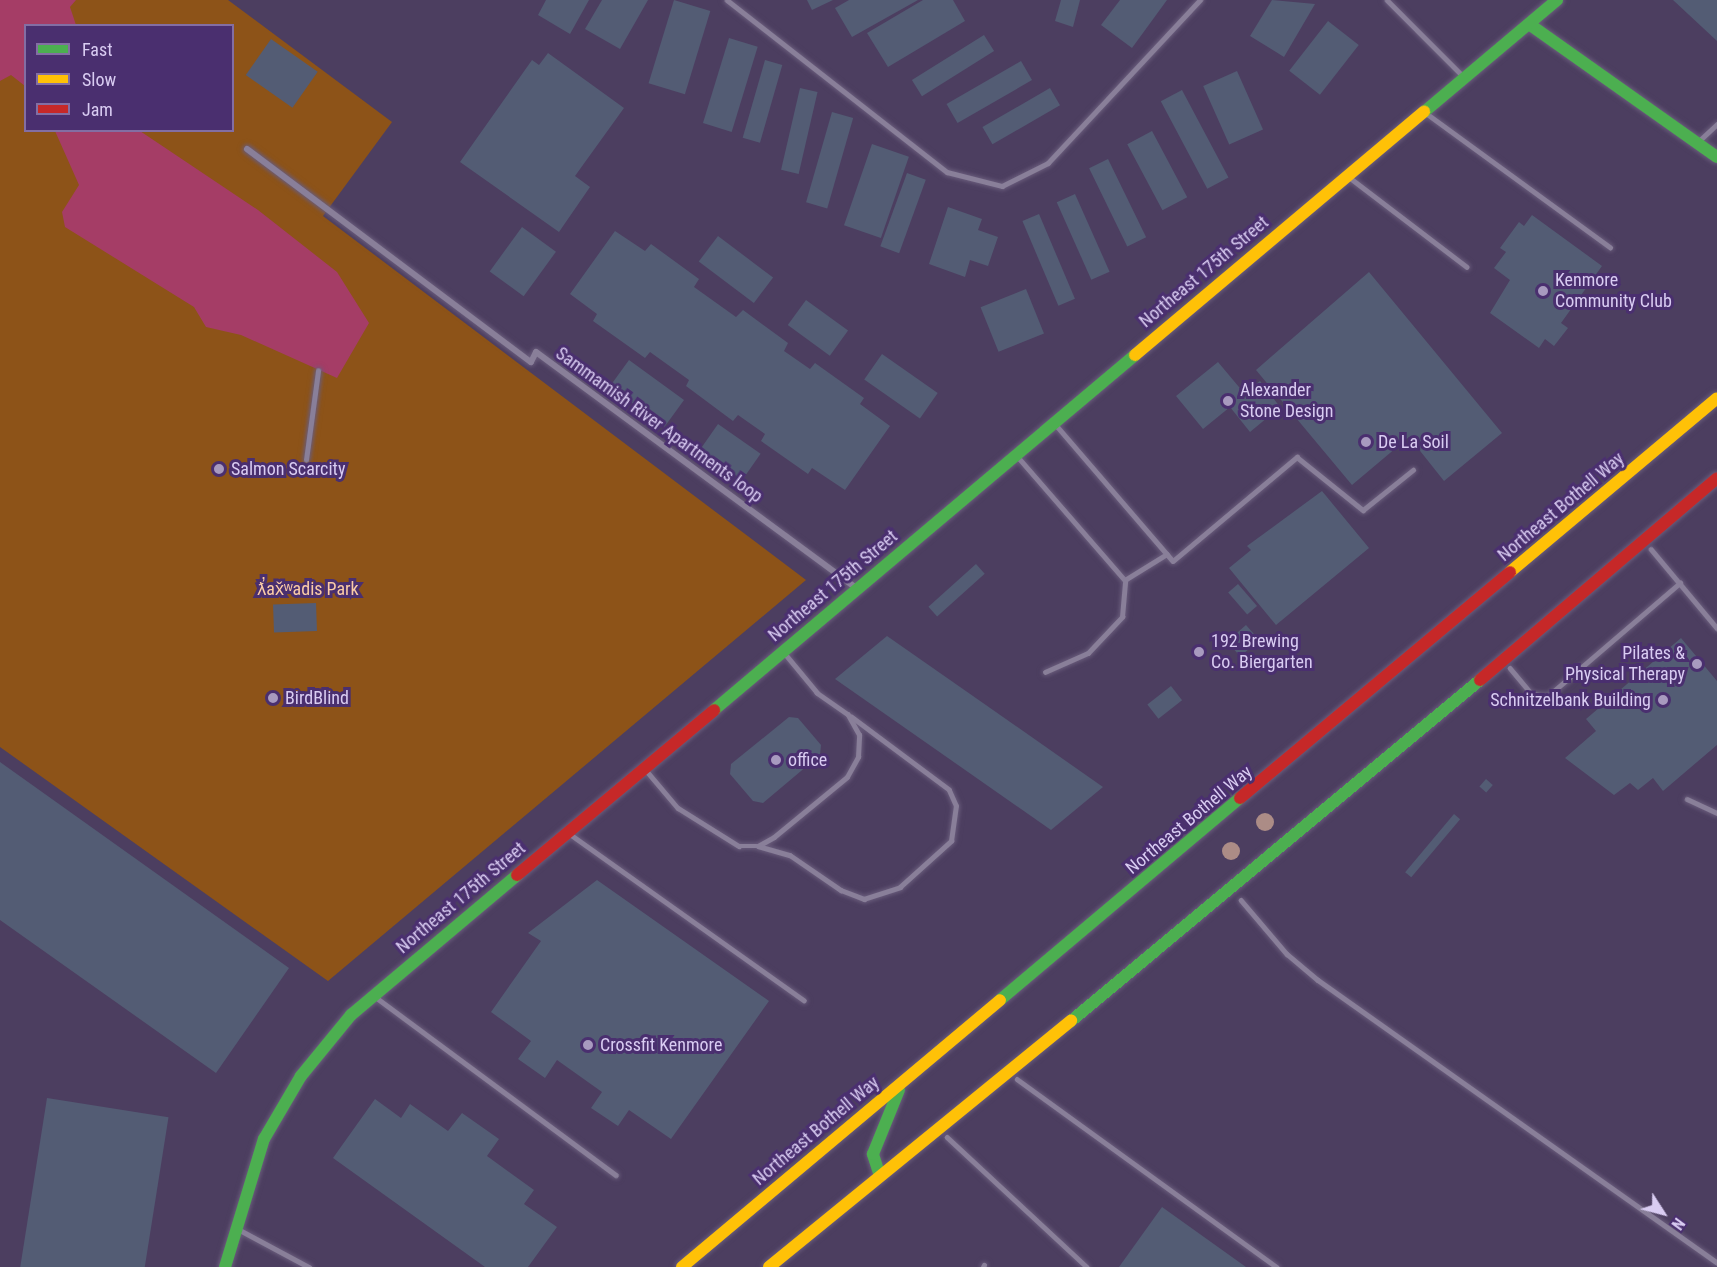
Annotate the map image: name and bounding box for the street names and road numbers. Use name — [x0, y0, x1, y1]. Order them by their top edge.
street label: Northeast 175th Street — [1135, 212, 1273, 332]
street label: Sammamish River Apartments loop — [551, 343, 767, 507]
street label: Northeast Bothell Way — [1494, 448, 1628, 566]
street label: Northeast 175th Street — [764, 526, 902, 646]
street label: Northeast Bothell Way — [1122, 761, 1256, 879]
street label: Northeast 175th Street — [392, 838, 530, 958]
street label: Northeast Bothell Way — [749, 1072, 883, 1190]

